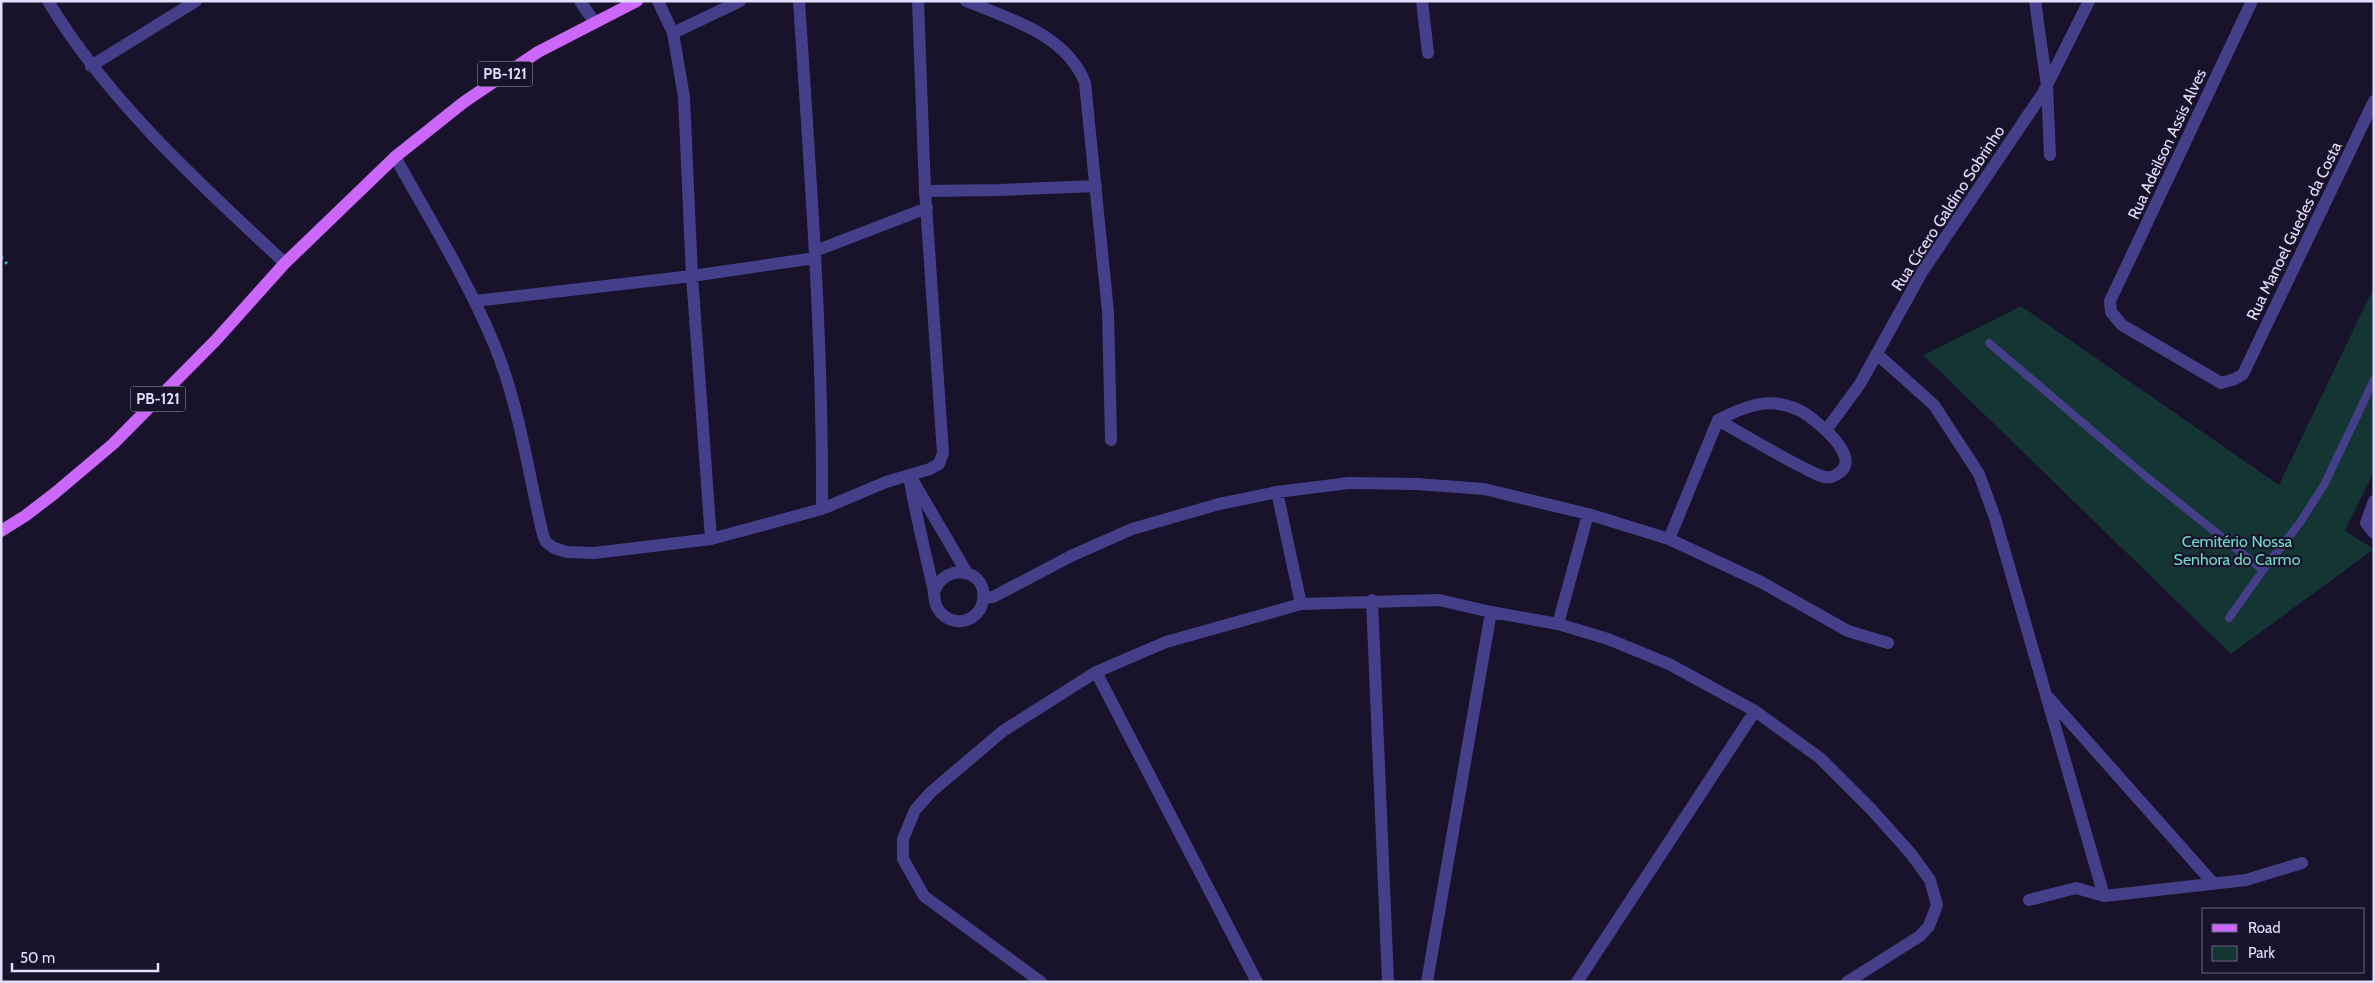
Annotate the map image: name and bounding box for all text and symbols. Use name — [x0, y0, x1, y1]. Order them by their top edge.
road number: PB-121 — [478, 62, 532, 86]
street label: Rua Adeilson Assis Alves — [2124, 65, 2210, 222]
street label: Rua Cícero Galdino Sobrinho — [1887, 122, 2009, 294]
street label: Rua Manoel Guedes da Costa — [2243, 139, 2346, 323]
road number: PB-121 — [130, 386, 186, 412]
park label: Cemitério Nossa Senhora do Carmo — [2174, 532, 2301, 569]
legend — [2202, 908, 2365, 973]
text: Road — [2248, 919, 2281, 937]
scale bar — [12, 940, 159, 972]
text: Park — [2248, 944, 2275, 962]
text: 50 m — [20, 949, 55, 967]

